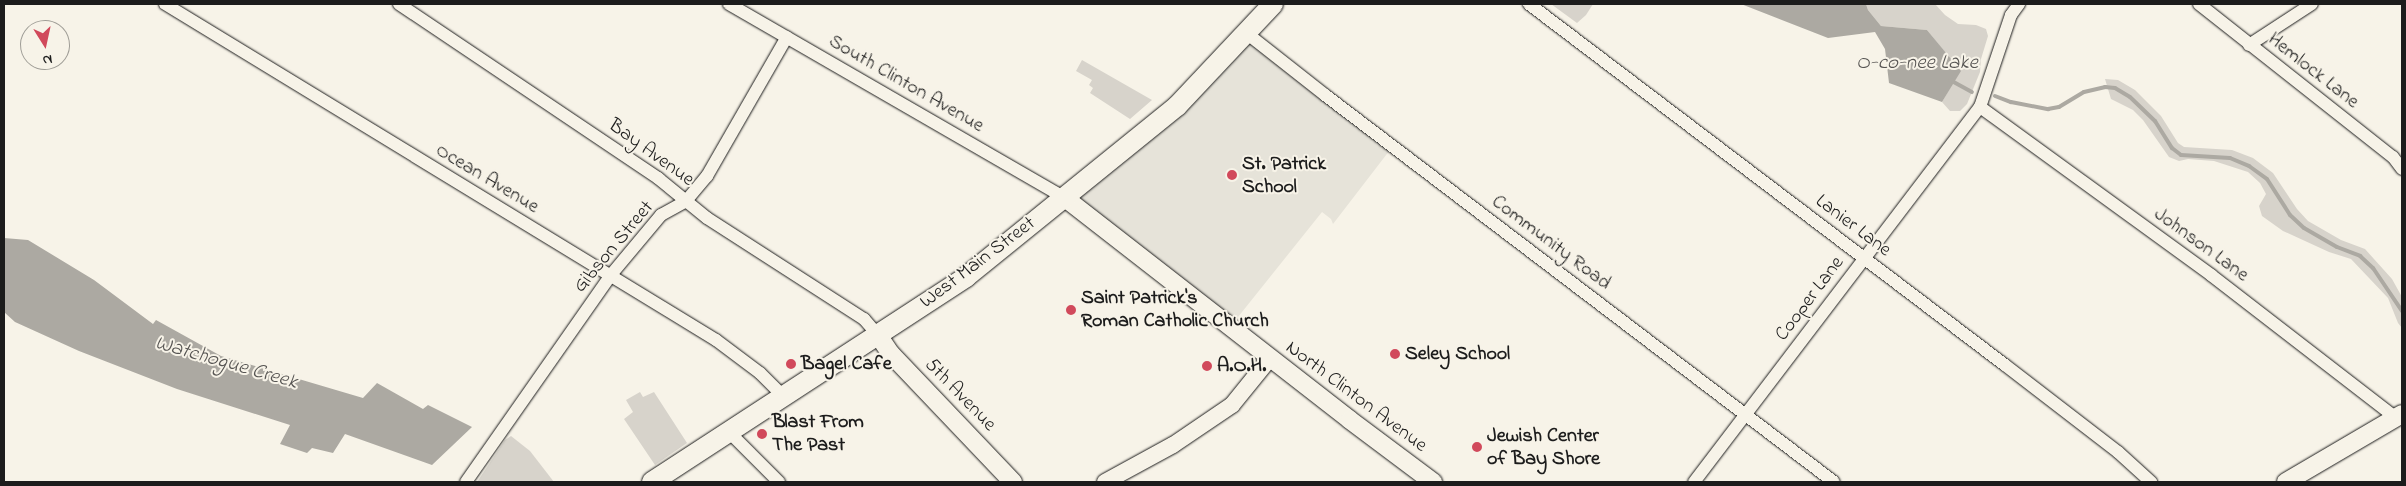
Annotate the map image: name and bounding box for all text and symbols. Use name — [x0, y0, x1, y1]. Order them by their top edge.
north arrow — [20, 20, 70, 70]
street label: Hemlock Lane — [2262, 28, 2364, 114]
street label: South Clinton Avenue — [824, 30, 988, 138]
text: N — [41, 48, 54, 70]
water label: O-co-nee Lake — [1856, 50, 1978, 76]
street label: Bay Avenue — [603, 114, 699, 192]
street label: Ocean Avenue — [431, 139, 543, 219]
place label: St. Patrick School — [1242, 152, 1326, 199]
marker: St. Patrick School — [1226, 169, 1238, 181]
street label: Community Road — [1486, 190, 1616, 296]
street label: Lanier Lane — [1810, 190, 1896, 262]
street label: Gibson Street — [569, 196, 659, 298]
street label: Johnson Lane — [2149, 203, 2253, 287]
street label: West Main Street — [916, 212, 1040, 314]
street label: Cooper Lane — [1770, 252, 1850, 346]
place label: Saint Patrick's Roman Catholic Church — [1081, 286, 1269, 333]
marker: Saint Patrick's Roman Catholic Church — [1065, 304, 1077, 316]
water label: Watchogue Creek — [152, 331, 300, 395]
street label: North Clinton Avenue — [1281, 336, 1431, 458]
place label: Seley School — [1405, 342, 1510, 366]
marker: Seley School — [1389, 348, 1401, 360]
place label: Bagel Cafe — [801, 352, 892, 376]
street label: 5th Avenue — [919, 353, 1001, 437]
place label: A.O.H. — [1217, 354, 1266, 378]
marker: Bagel Cafe — [785, 358, 797, 370]
marker: A.O.H. — [1201, 360, 1213, 372]
place label: Blast From The Past — [772, 410, 864, 457]
place label: Jewish Center of Bay Shore — [1487, 424, 1600, 471]
marker: Blast From The Past — [756, 428, 768, 440]
marker: Jewish Center of Bay Shore — [1471, 441, 1483, 453]

